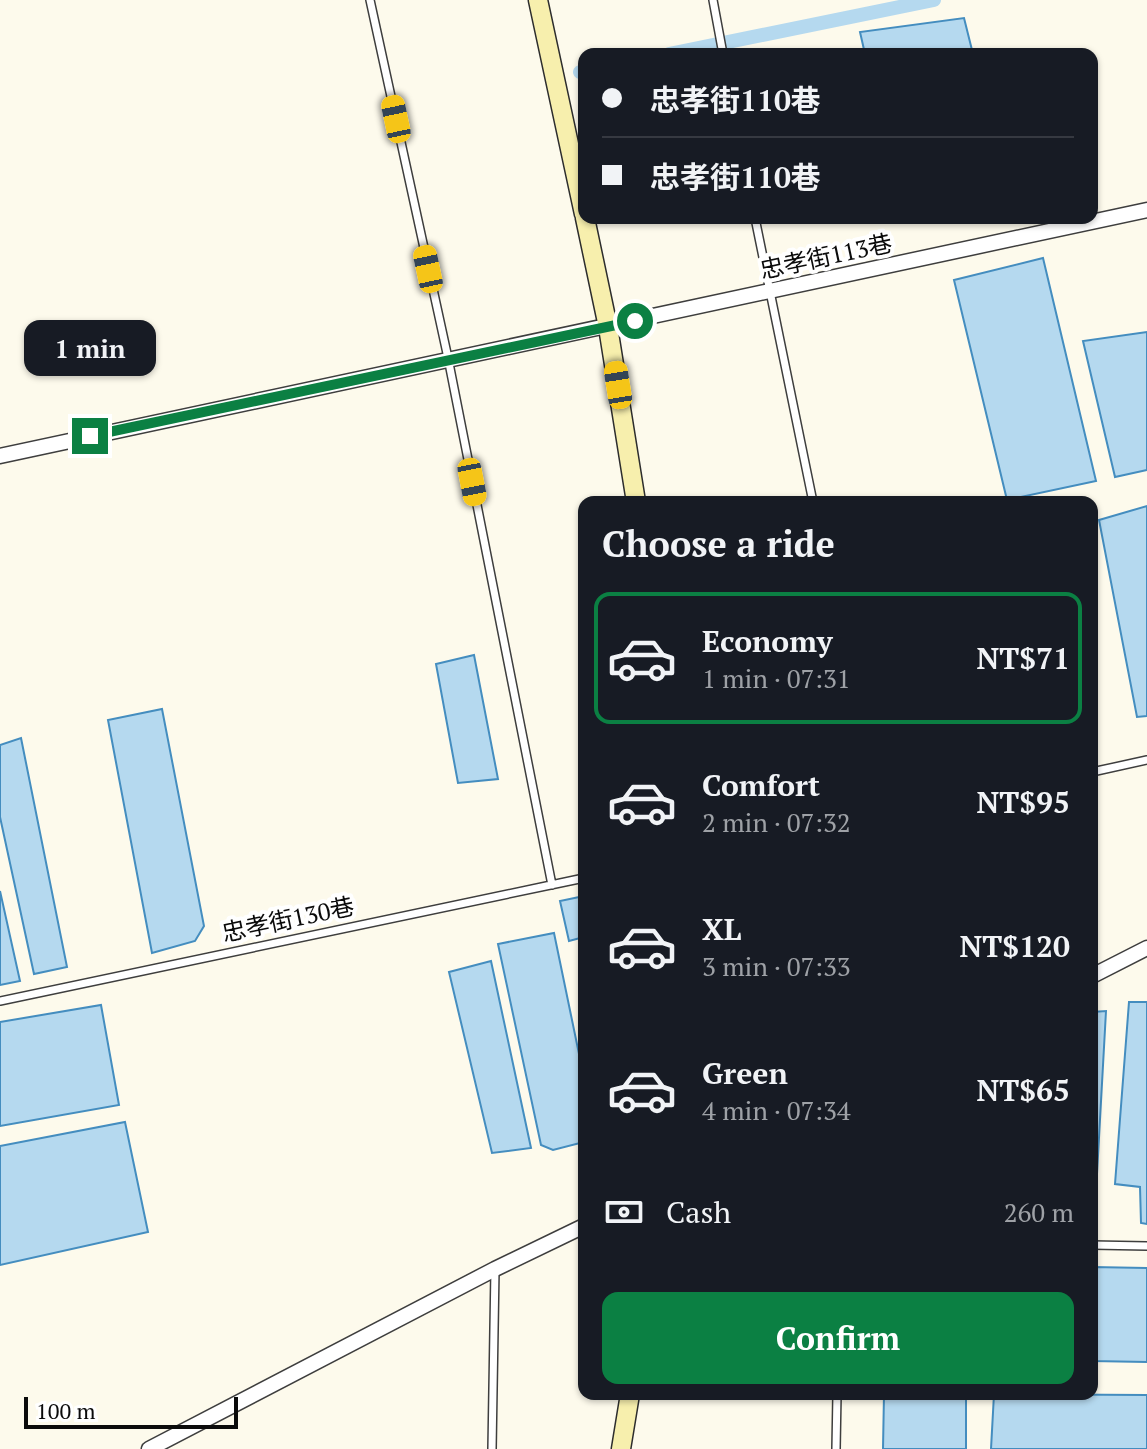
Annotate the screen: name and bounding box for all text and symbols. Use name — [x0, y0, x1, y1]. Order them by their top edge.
text: 忠孝街110巷 — [650, 80, 821, 120]
car — [379, 93, 413, 145]
text: 忠孝街110巷 — [650, 157, 821, 197]
street label: 忠孝街113巷 — [757, 226, 895, 286]
car — [411, 243, 445, 295]
route start — [617, 303, 653, 339]
callout: 1 min — [24, 320, 156, 376]
text: 1 min — [54, 331, 126, 365]
car — [602, 359, 634, 411]
route end — [72, 418, 108, 454]
car — [456, 456, 488, 508]
text: Choose a ride — [602, 520, 835, 567]
text: Economy — [702, 621, 833, 661]
icon: car — [606, 622, 678, 694]
text: NT$71 — [976, 638, 1070, 678]
text: 1 min · 07:31 — [702, 661, 851, 695]
text: Comfort — [702, 765, 820, 805]
icon: car — [606, 766, 678, 838]
text: NT$95 — [976, 782, 1070, 822]
text: 2 min · 07:32 — [702, 805, 851, 839]
street label: 忠孝街130巷 — [219, 889, 357, 949]
text: XL — [702, 909, 741, 949]
icon: car — [606, 910, 678, 982]
text: NT$120 — [959, 926, 1070, 966]
text: 3 min · 07:33 — [702, 949, 851, 983]
text: Green — [702, 1053, 788, 1093]
icon: car — [606, 1054, 678, 1126]
text: NT$65 — [976, 1070, 1070, 1110]
text: 4 min · 07:34 — [702, 1093, 851, 1127]
icon: cash — [602, 1190, 646, 1234]
text: Cash — [666, 1192, 731, 1232]
text: 260 m — [1004, 1195, 1074, 1229]
button: Confirm — [602, 1292, 1074, 1384]
scale bar — [24, 1393, 238, 1429]
text: 100 m — [36, 1396, 96, 1425]

